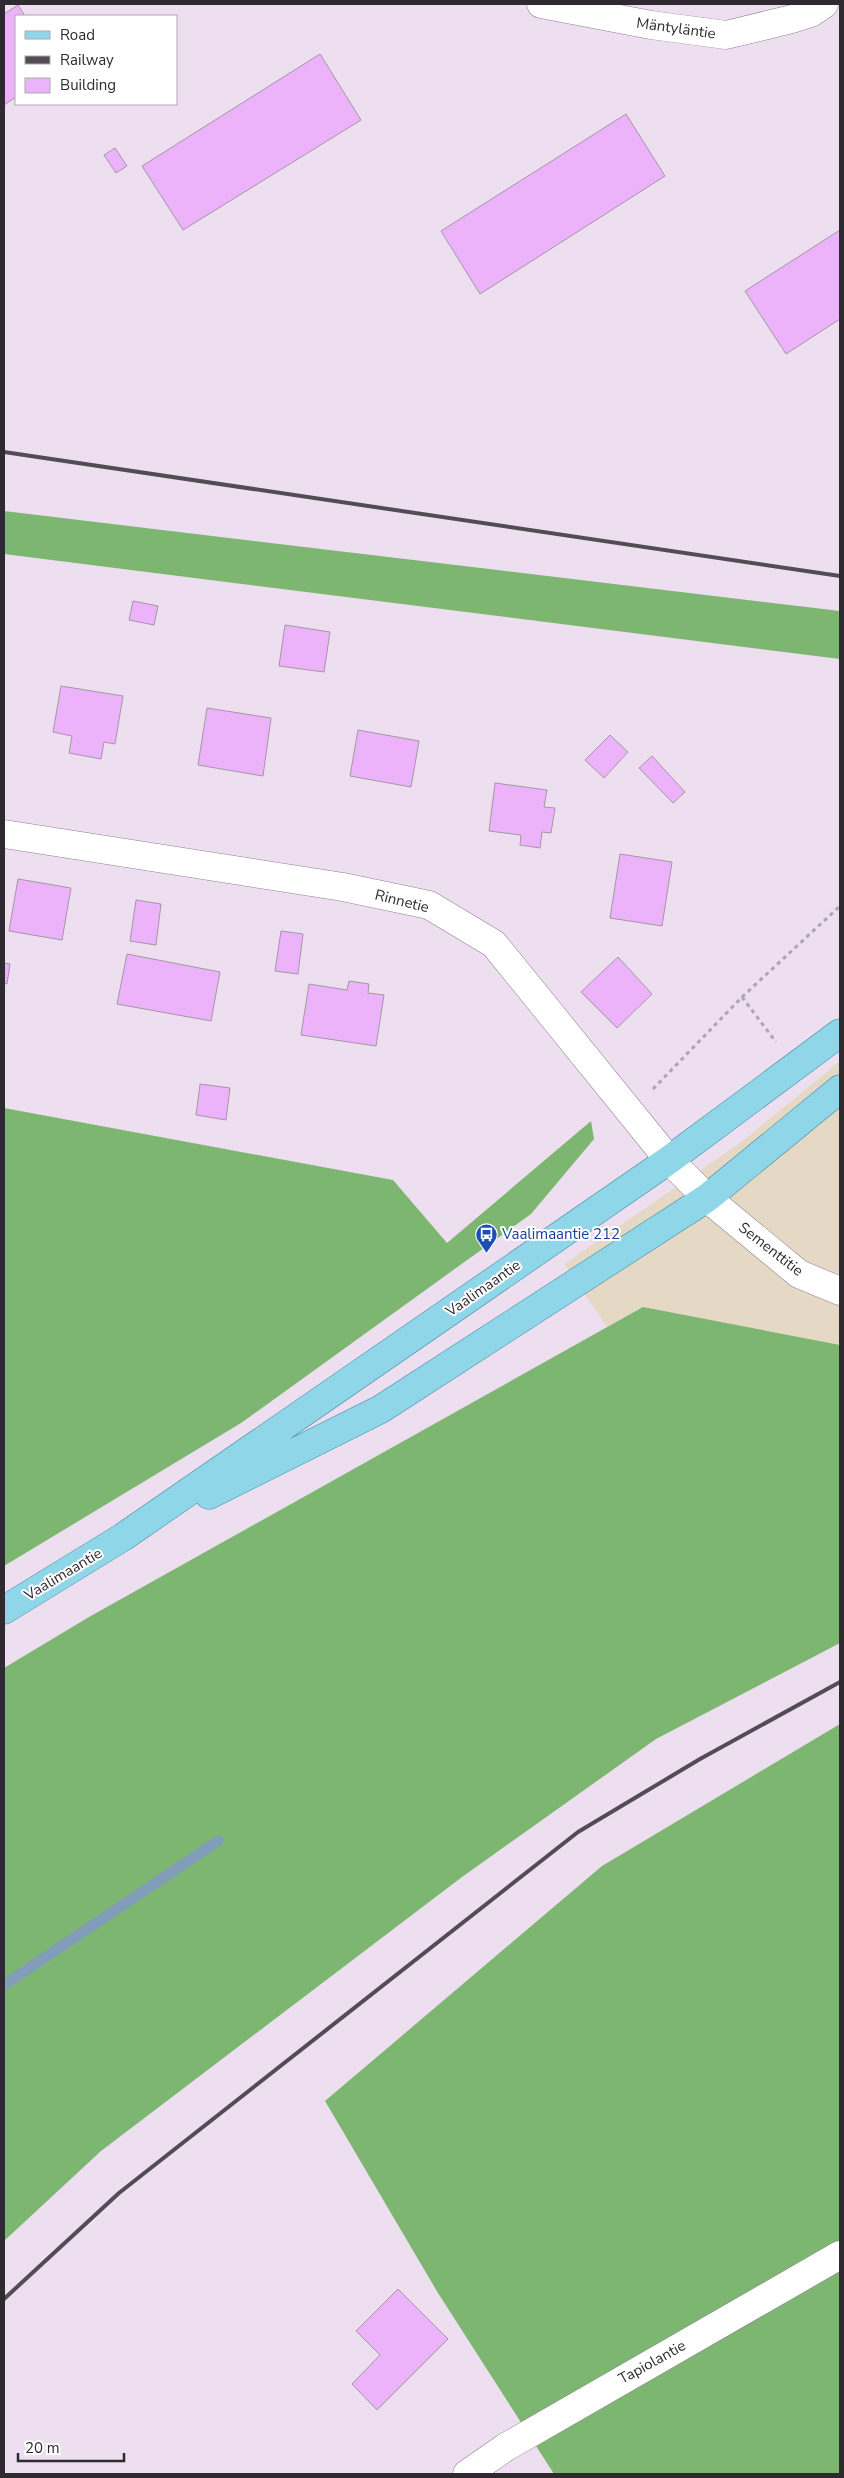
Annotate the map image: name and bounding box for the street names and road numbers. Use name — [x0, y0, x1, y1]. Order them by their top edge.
street label: Mäntyläntie — [635, 13, 717, 43]
street label: Rinnetie — [373, 885, 431, 917]
street label: Sementtitie — [734, 1217, 808, 1281]
street label: Vaalimaantie — [441, 1255, 524, 1322]
street label: Vaalimaantie — [20, 1543, 106, 1606]
street label: Tapiolantie — [615, 2335, 689, 2389]

